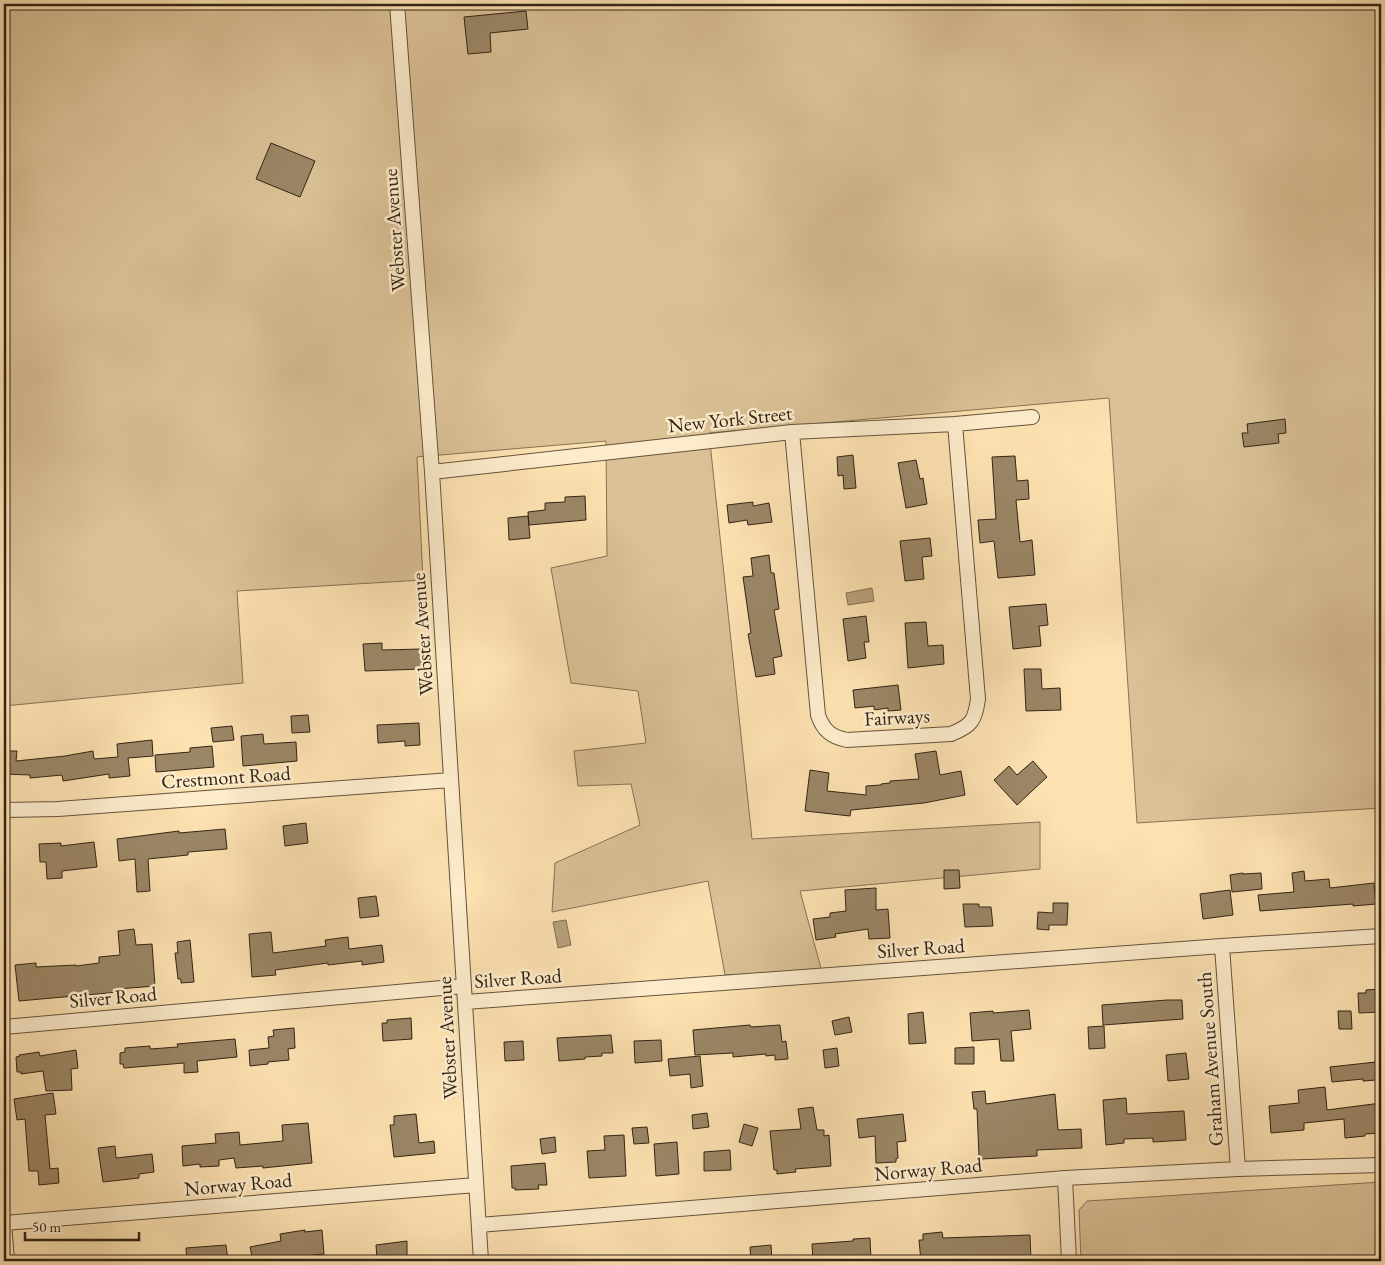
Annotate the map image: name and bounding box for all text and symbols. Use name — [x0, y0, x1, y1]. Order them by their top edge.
street label: Webster Avenue — [377, 168, 411, 292]
street label: New York Street — [667, 399, 794, 438]
street label: Webster Avenue — [405, 572, 439, 696]
street label: Fairways — [864, 702, 930, 732]
street label: Crestmont Road — [160, 759, 292, 794]
street label: Silver Road — [876, 932, 966, 964]
street label: Silver Road — [473, 962, 563, 994]
street label: Graham Avenue South — [1191, 971, 1229, 1147]
street label: Webster Avenue — [431, 976, 463, 1100]
street label: Silver Road — [68, 980, 159, 1014]
street label: Norway Road — [873, 1151, 984, 1187]
street label: Norway Road — [183, 1166, 294, 1202]
scale bar — [25, 1210, 139, 1242]
text: 50 m — [32, 1217, 61, 1236]

